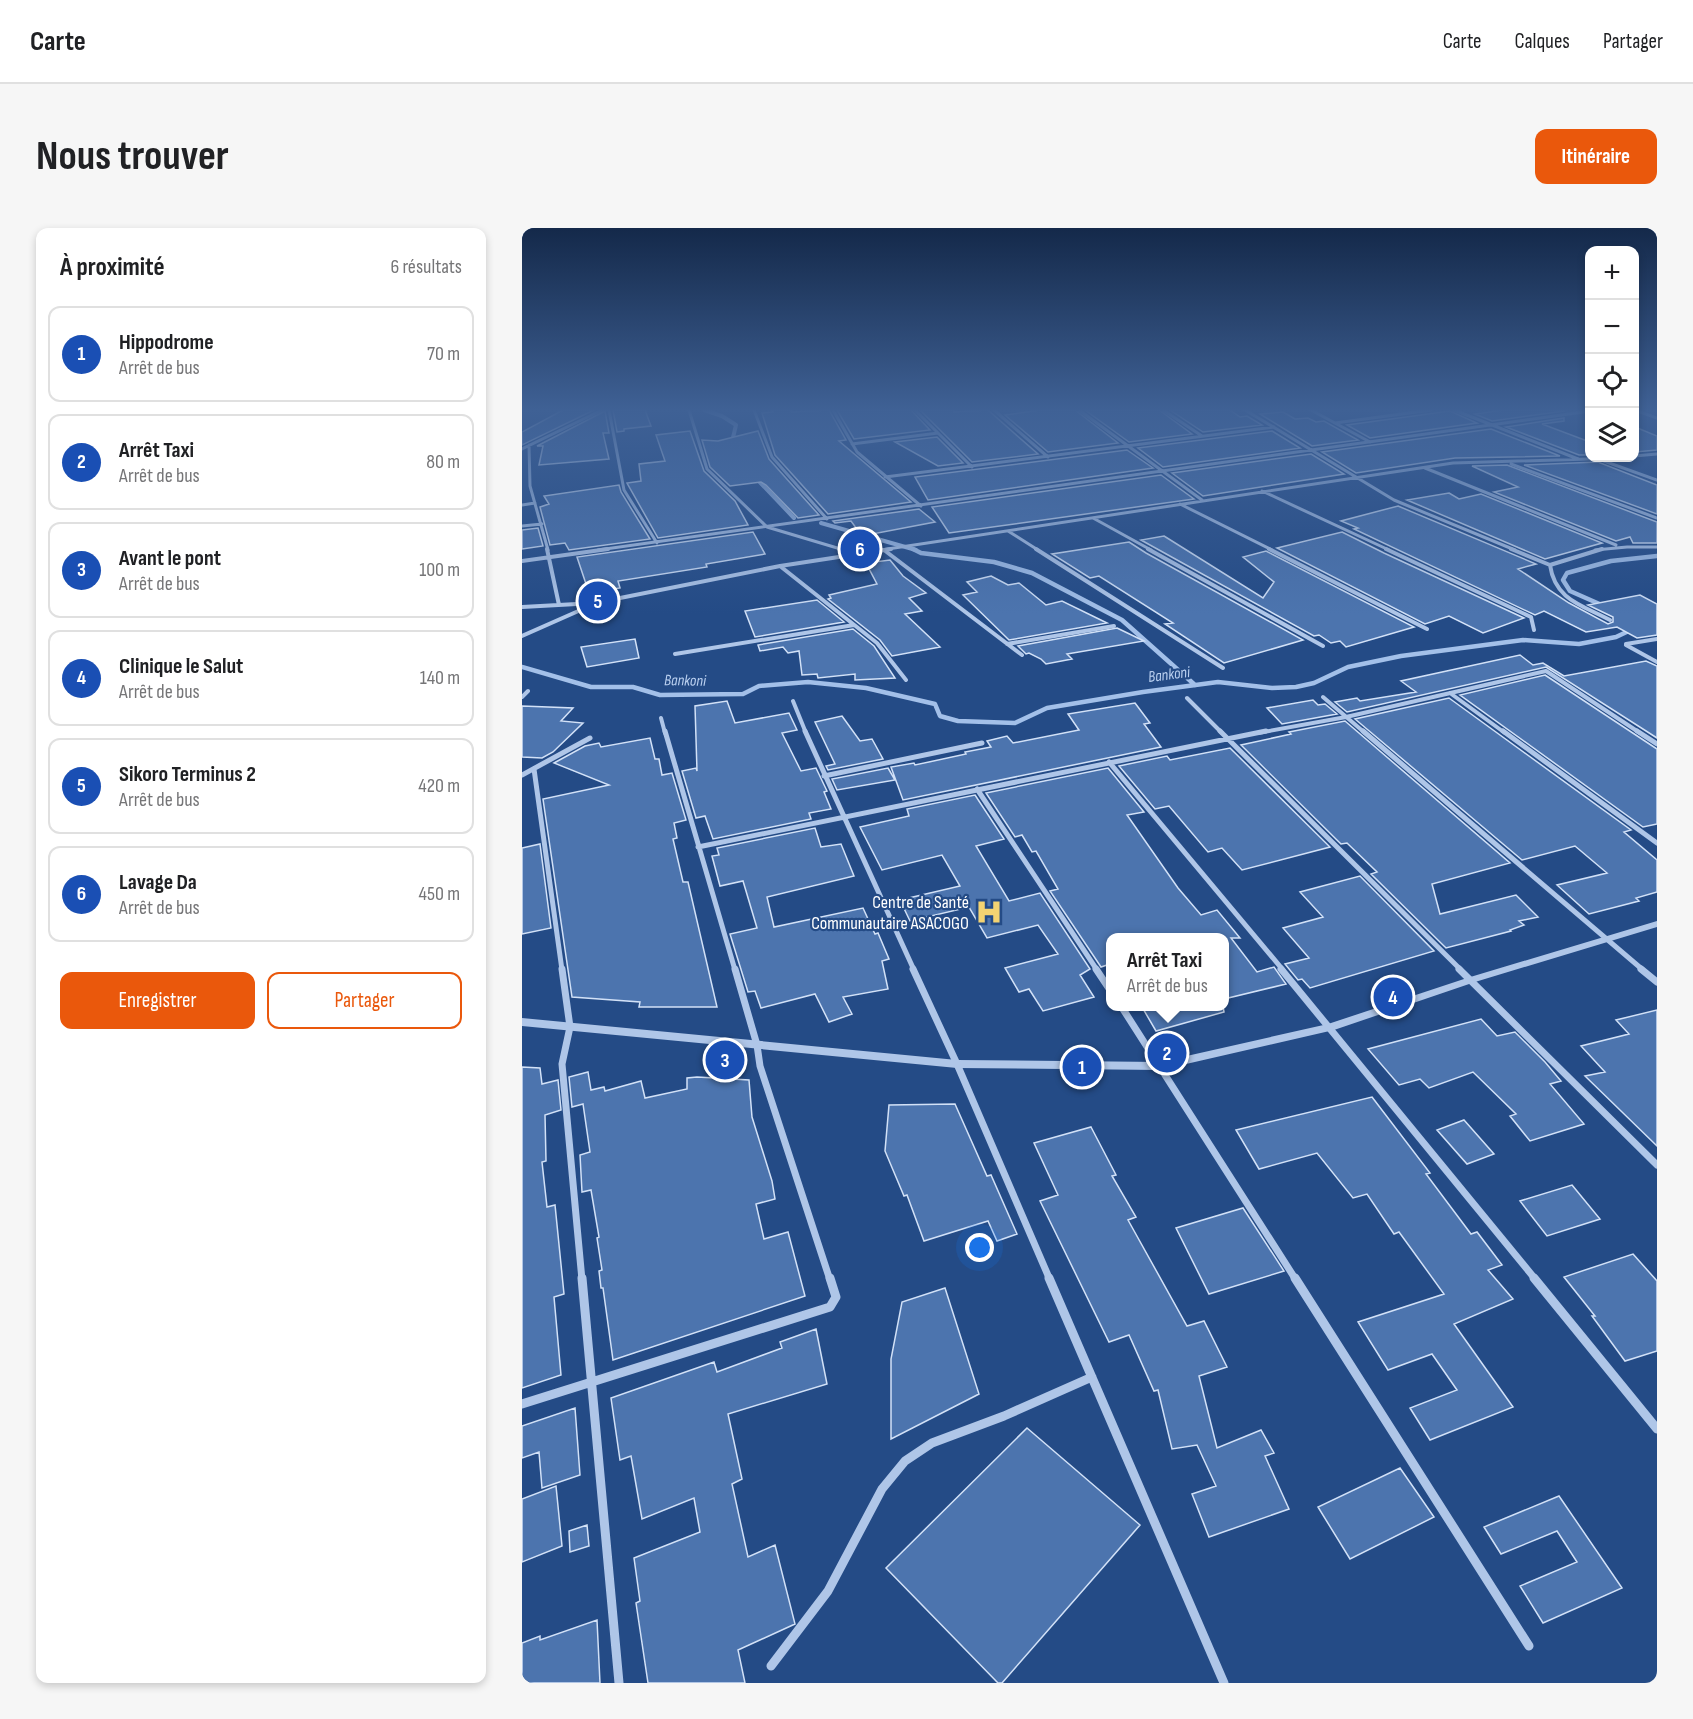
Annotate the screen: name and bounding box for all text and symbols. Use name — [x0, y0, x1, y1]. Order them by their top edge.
text: Carte — [30, 25, 86, 58]
text: Carte — [1443, 29, 1482, 54]
text: Calques — [1515, 29, 1570, 54]
text: Partager — [1603, 29, 1663, 54]
button: Itinéraire — [1535, 129, 1657, 184]
text: Nous trouver — [36, 131, 229, 182]
map controls — [1585, 246, 1639, 462]
button: + — [1585, 246, 1639, 300]
text: À proximité — [60, 252, 165, 283]
text: 6 résultats — [391, 255, 462, 279]
button: − — [1585, 300, 1639, 354]
text: Hippodrome — [119, 329, 214, 356]
text: 1 — [78, 342, 85, 366]
text: 70 m — [427, 342, 460, 366]
button: locate — [1585, 354, 1639, 408]
text: Arrêt de bus — [119, 356, 200, 380]
button: layers — [1585, 408, 1639, 462]
text: Arrêt Taxi — [119, 437, 194, 464]
text: 2 — [77, 450, 86, 474]
text: 80 m — [426, 450, 460, 474]
text: Arrêt de bus — [119, 464, 200, 488]
pin: 6 — [840, 526, 880, 572]
text: Avant le pont — [119, 545, 221, 572]
text: 3 — [77, 558, 86, 582]
text: 100 m — [419, 558, 460, 582]
text: Arrêt de bus — [119, 572, 200, 596]
pin: 5 — [578, 578, 618, 623]
text: Clinique le Salut — [119, 653, 243, 680]
water label: Bankoni — [1147, 663, 1192, 687]
text: 4 — [77, 666, 86, 690]
text: 140 m — [420, 666, 460, 690]
water label: Bankoni — [664, 671, 707, 691]
text: Arrêt de bus — [119, 680, 200, 704]
text: Sikoro Terminus 2 — [119, 761, 256, 788]
text: 5 — [77, 774, 86, 798]
text: 420 m — [418, 774, 460, 798]
text: Arrêt de bus — [119, 788, 200, 812]
text: Lavage Da — [119, 869, 197, 896]
text: 6 — [77, 882, 86, 906]
text: 450 m — [419, 882, 460, 906]
place label: Centre de Santé Communautaire ASACOGO — [811, 892, 969, 934]
text: Arrêt de bus — [119, 896, 200, 920]
hospital icon: Centre de Santé Communautaire ASACOGO — [974, 897, 1004, 927]
popup — [1106, 933, 1229, 1011]
text: Arrêt Taxi — [1127, 947, 1202, 974]
button: Enregistrer — [60, 972, 255, 1029]
button: Partager — [267, 972, 462, 1029]
text: Arrêt de bus — [1127, 974, 1208, 998]
pin: 4 — [1374, 974, 1412, 1020]
pin: 2 — [1148, 1030, 1186, 1076]
pin: 3 — [706, 1038, 744, 1082]
pin: 1 — [1062, 1044, 1102, 1090]
your location — [965, 1233, 994, 1262]

